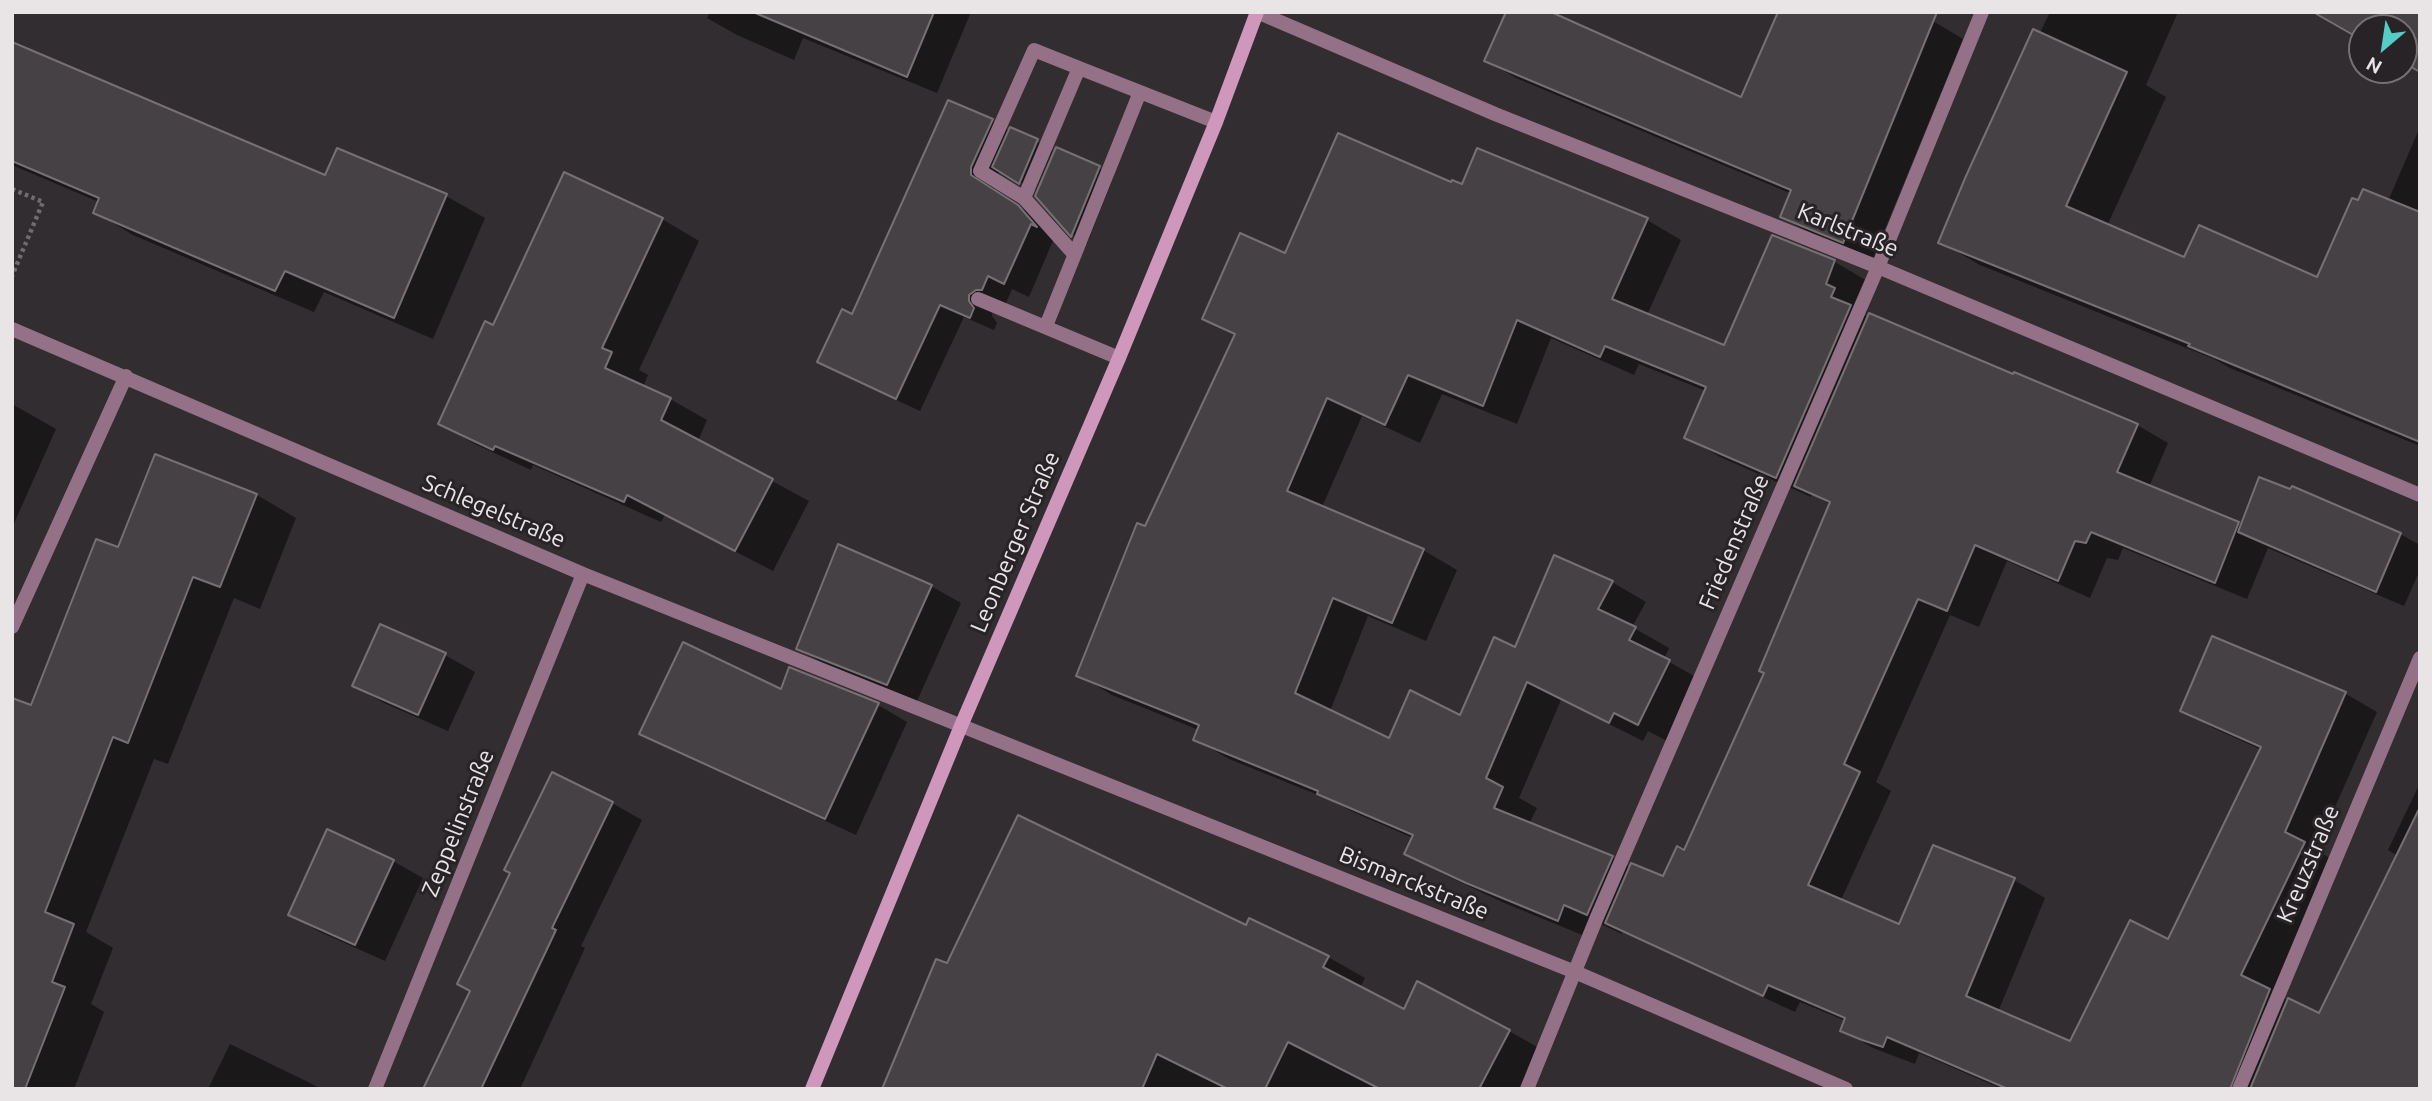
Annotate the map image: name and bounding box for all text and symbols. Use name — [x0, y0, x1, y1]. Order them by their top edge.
north arrow — [2348, 14, 2418, 84]
text: N — [2362, 53, 2385, 79]
street label: Karlstraße — [1793, 197, 1903, 263]
street label: Leonberger Straße — [964, 447, 1066, 637]
street label: Schlegelstraße — [418, 468, 570, 554]
street label: Friedenstraße — [1693, 470, 1775, 614]
street label: Zeppelinstraße — [416, 745, 500, 901]
street label: Kreuzstraße — [2271, 801, 2345, 927]
street label: Bismarckstraße — [1335, 840, 1493, 926]

